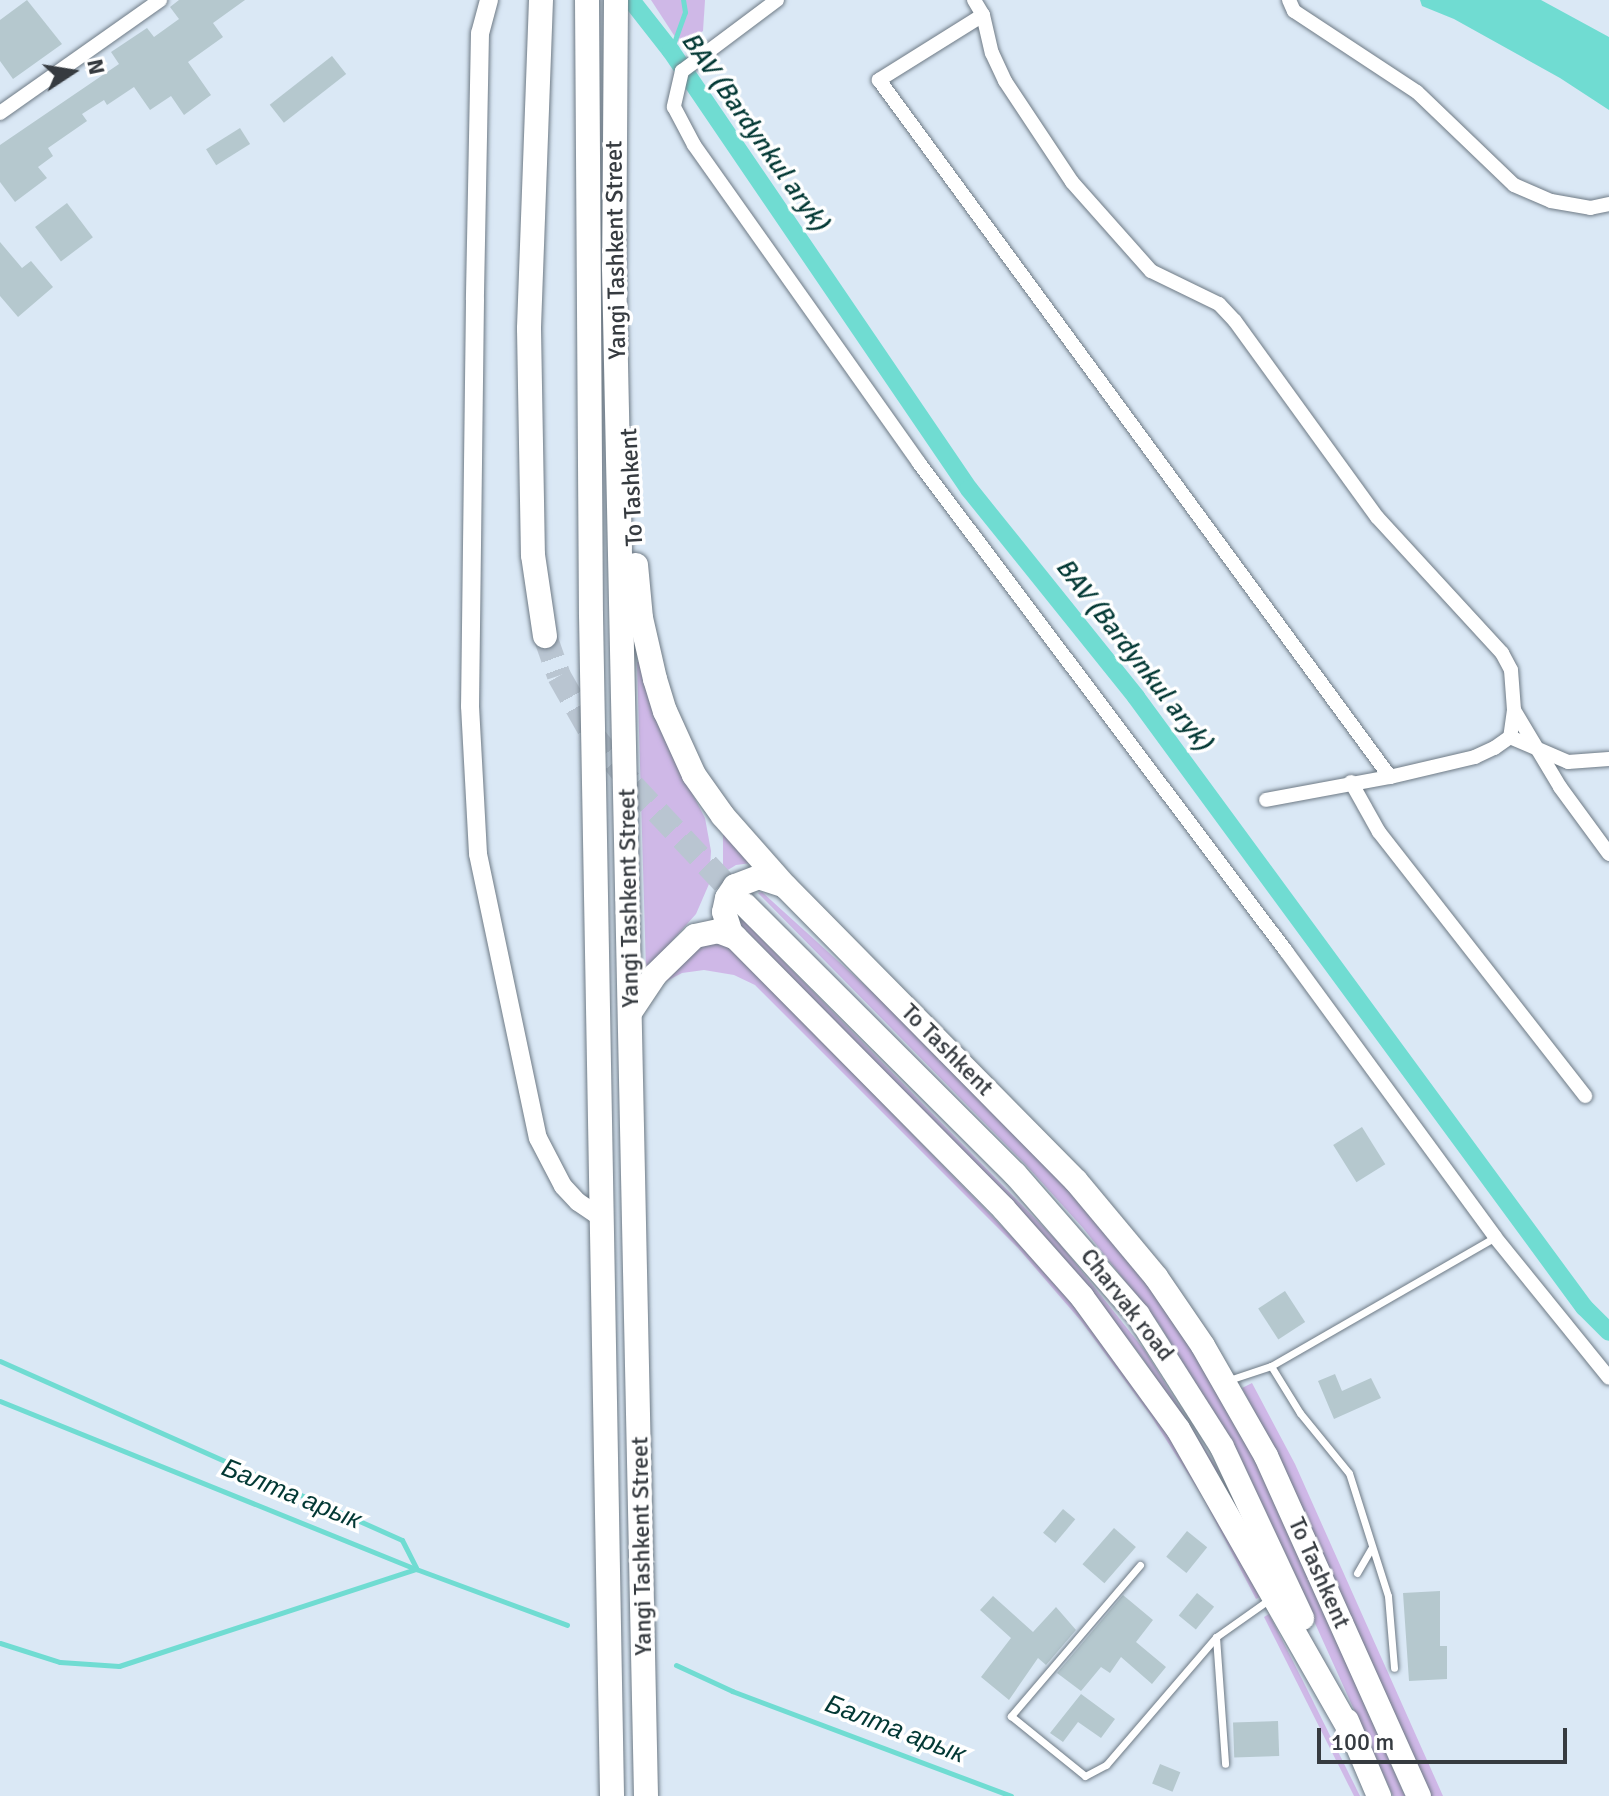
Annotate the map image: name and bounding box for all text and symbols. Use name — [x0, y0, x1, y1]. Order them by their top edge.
water label: BAV (Bardynkul aryk) — [674, 27, 834, 237]
north arrow — [32, 32, 112, 112]
text: N — [81, 57, 111, 77]
street label: Yangi Tashkent Street — [600, 140, 632, 360]
street label: To Tashkent — [615, 427, 649, 547]
water label: BAV (Bardynkul aryk) — [1048, 553, 1218, 757]
street label: Yangi Tashkent Street — [613, 788, 645, 1008]
street label: To Tashkent — [895, 998, 999, 1102]
street label: Charvak road — [1074, 1243, 1180, 1367]
street label: Yangi Tashkent Street — [626, 1436, 658, 1656]
water label: Балта арык — [217, 1453, 365, 1537]
street label: To Tashkent — [1282, 1513, 1356, 1633]
water label: Балта арык — [820, 1689, 970, 1771]
scale bar — [1321, 1712, 1571, 1762]
text: 100 m — [1331, 1727, 1394, 1757]

